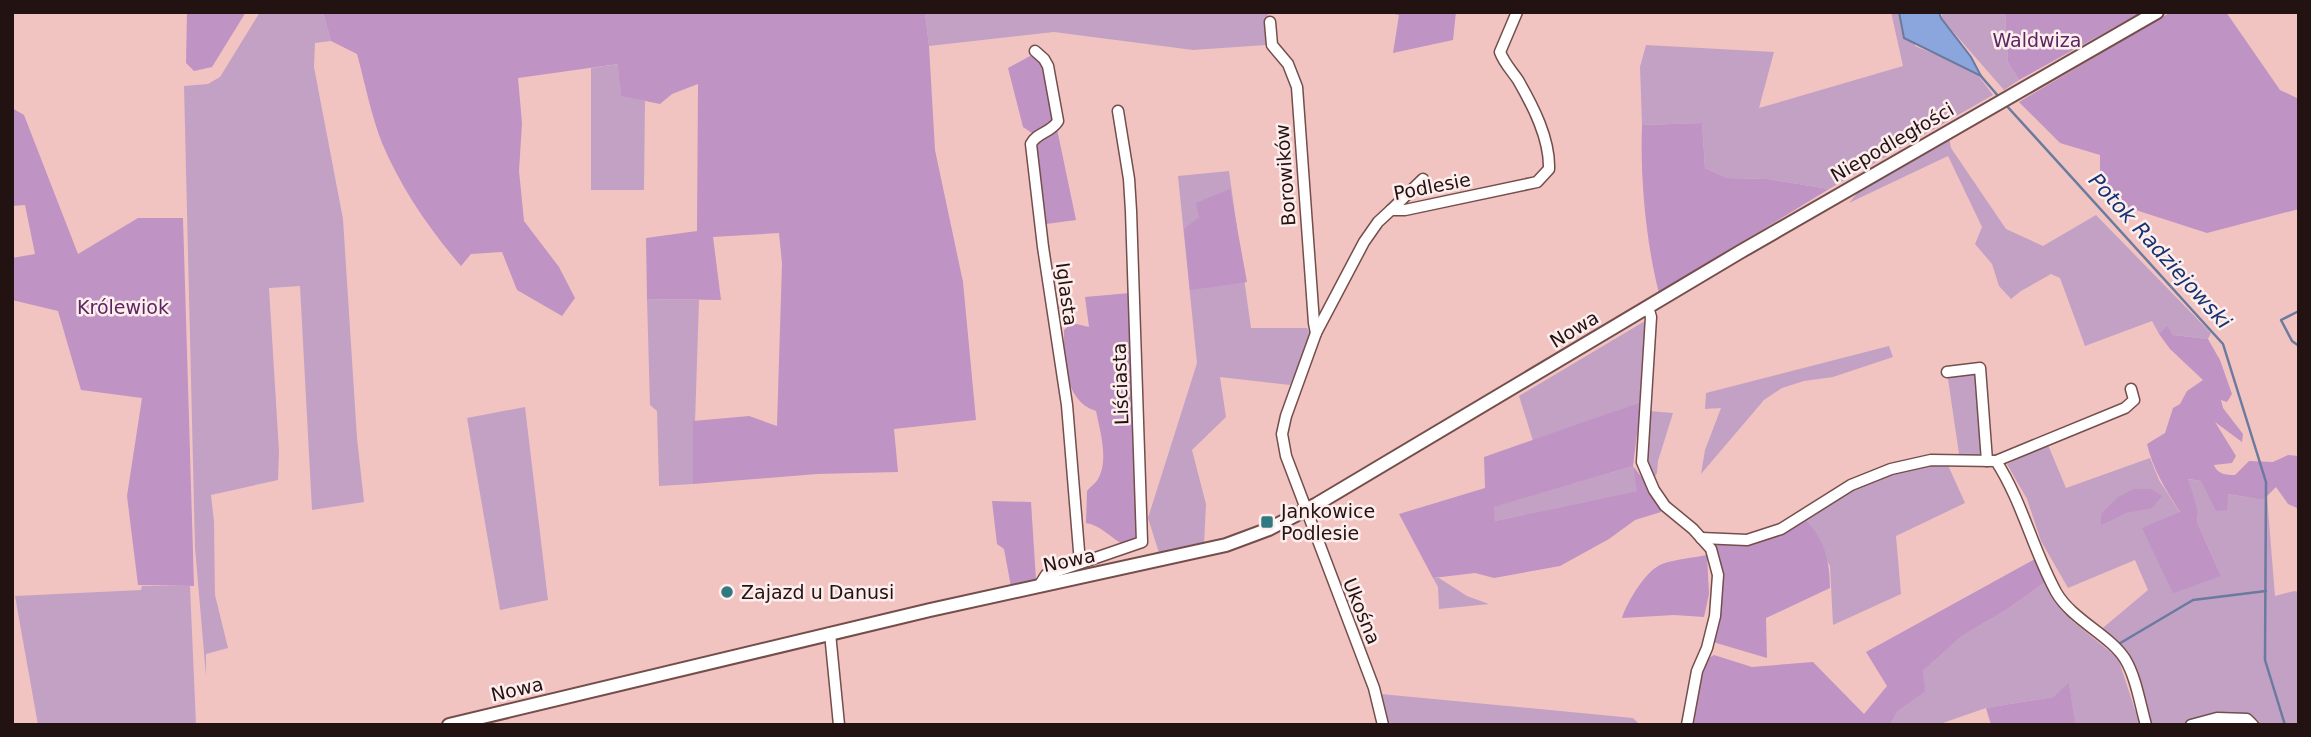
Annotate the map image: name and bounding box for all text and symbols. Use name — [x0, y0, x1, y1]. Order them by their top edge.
park label: Waldwiza — [1993, 29, 2082, 51]
street label: Niepodległości — [1826, 98, 1958, 186]
street label: Borowików — [1270, 123, 1300, 227]
street label: Podlesie — [1391, 168, 1473, 204]
water label: Potok Radziejowski — [2084, 168, 2236, 334]
street label: Iglasta — [1052, 261, 1082, 327]
park label: Królewiok — [77, 296, 169, 318]
street label: Nowa — [1546, 306, 1602, 352]
street label: Liściasta — [1108, 343, 1132, 425]
place label: Jankowice Podlesie — [1280, 500, 1375, 544]
marker: Jankowice Podlesie — [1259, 514, 1275, 530]
street label: Nowa — [1041, 544, 1097, 576]
street label: Ukośna — [1339, 575, 1385, 647]
place label: Zajazd u Danusi — [741, 581, 894, 603]
marker: Zajazd u Danusi — [719, 584, 735, 600]
street label: Nowa — [489, 672, 545, 706]

